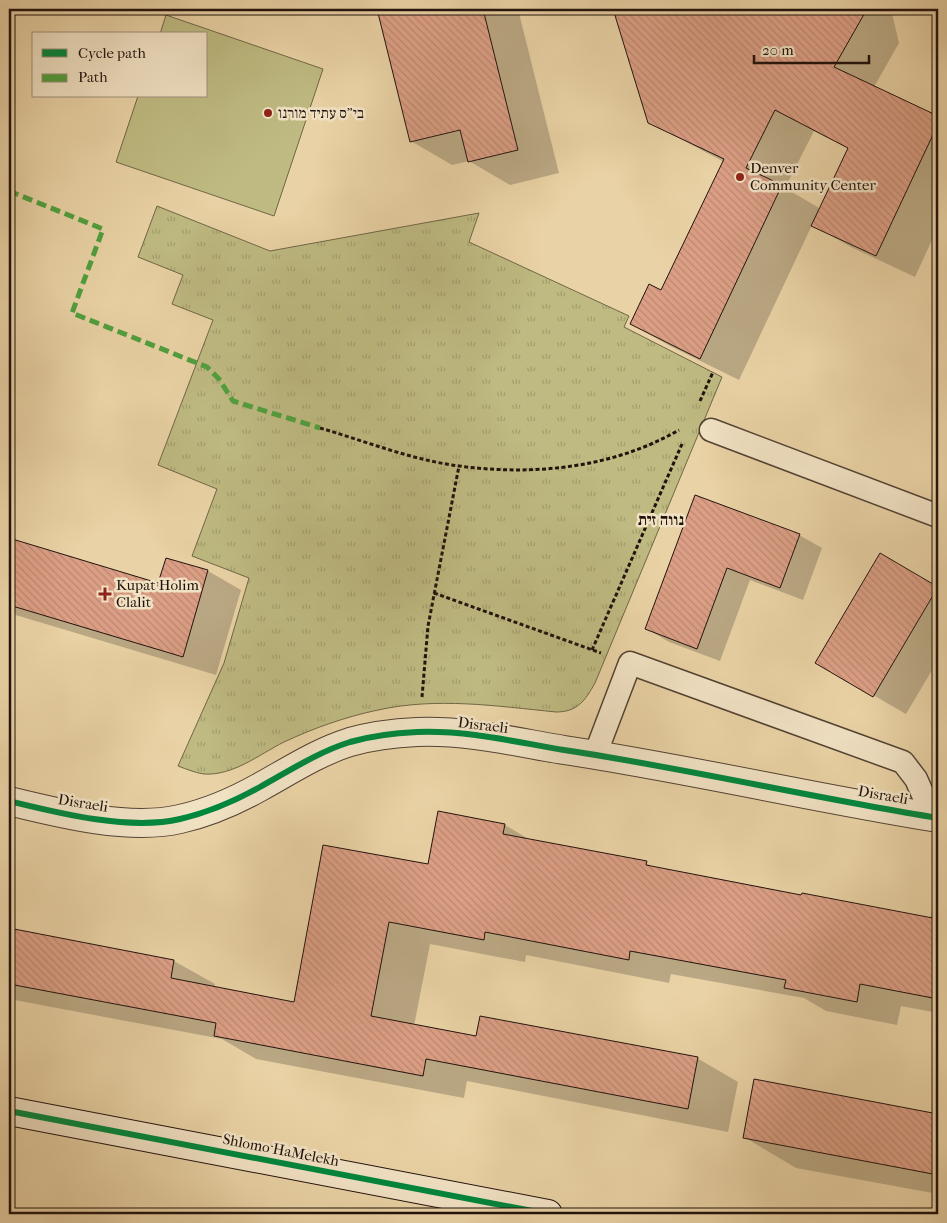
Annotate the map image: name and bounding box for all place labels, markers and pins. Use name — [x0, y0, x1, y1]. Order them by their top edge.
place label: בי"ס עתיד מורנו — [278, 104, 364, 122]
marker: בי"ס עתיד מורנו — [262, 107, 274, 119]
place label: Denver Community Center — [750, 159, 876, 194]
marker: Denver Community Center — [734, 171, 746, 183]
place label: Kupat Holim Clalit — [116, 576, 199, 611]
marker: Kupat Holim Clalit — [98, 587, 112, 601]

